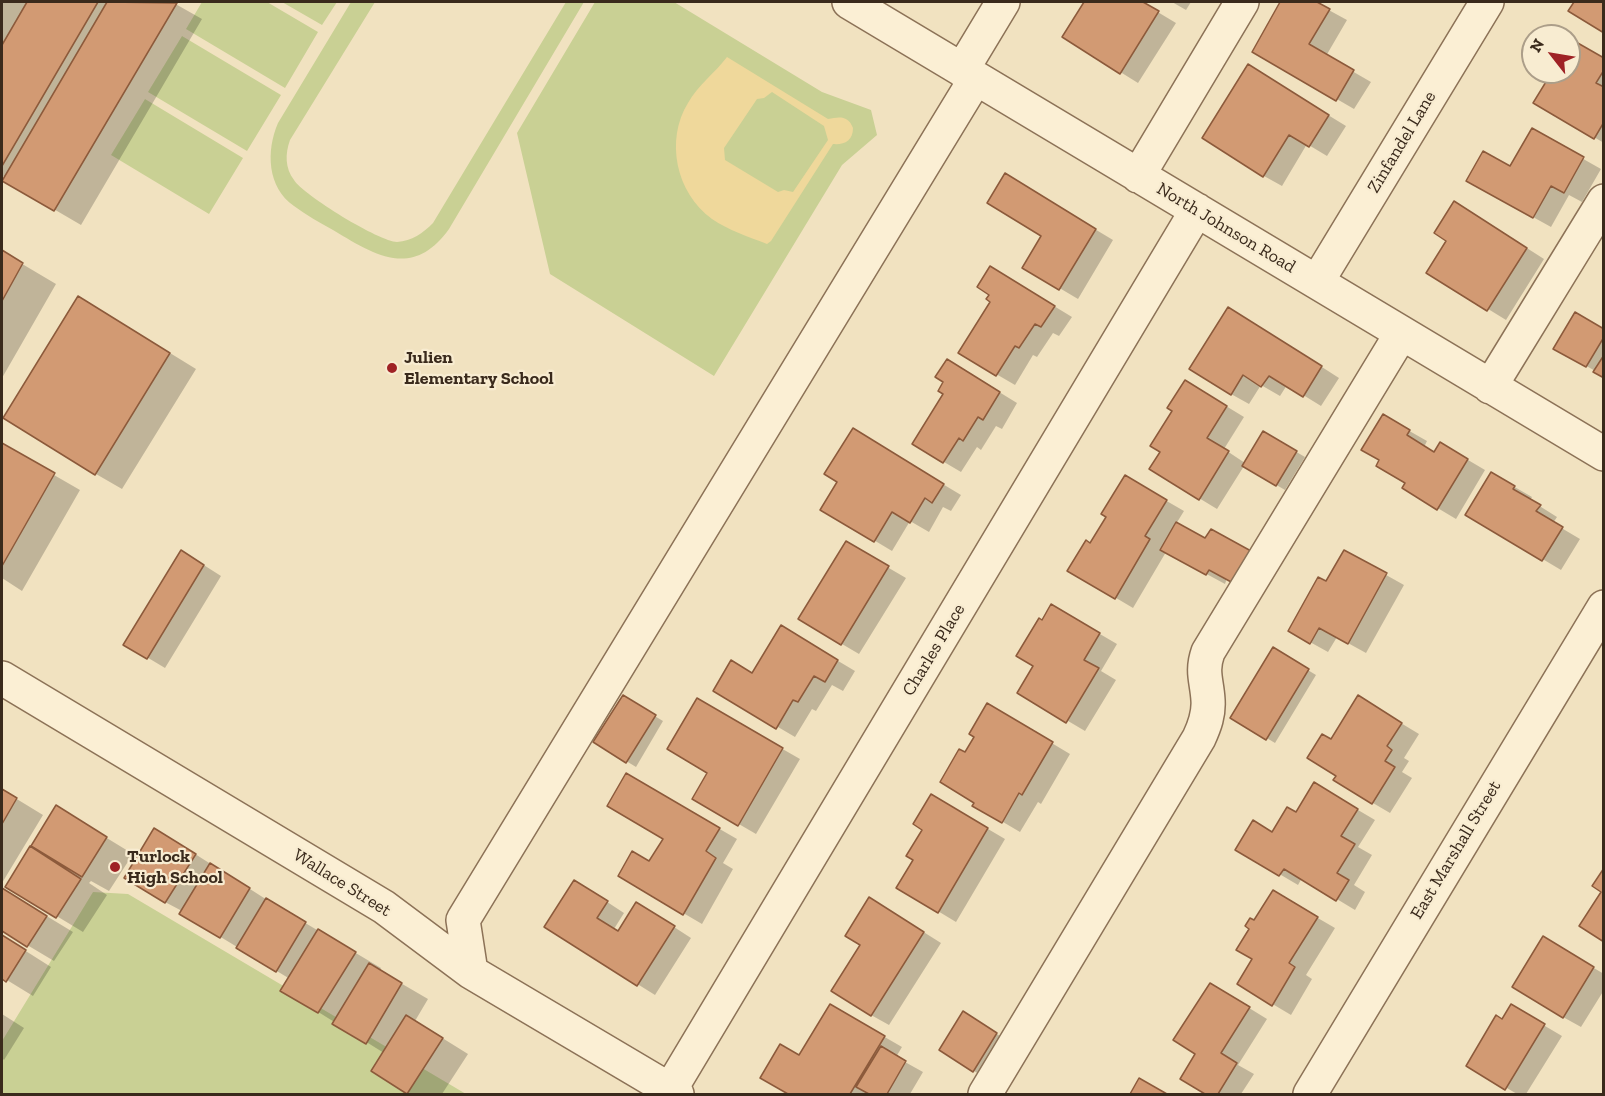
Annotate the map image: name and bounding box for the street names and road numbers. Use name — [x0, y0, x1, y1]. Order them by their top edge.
street label: Zinfandel Lane — [1363, 87, 1441, 197]
street label: North Johnson Road — [1153, 178, 1299, 278]
street label: Charles Place — [898, 600, 970, 700]
street label: East Marshall Street — [1406, 777, 1506, 923]
street label: Wallace Street — [289, 844, 395, 922]

